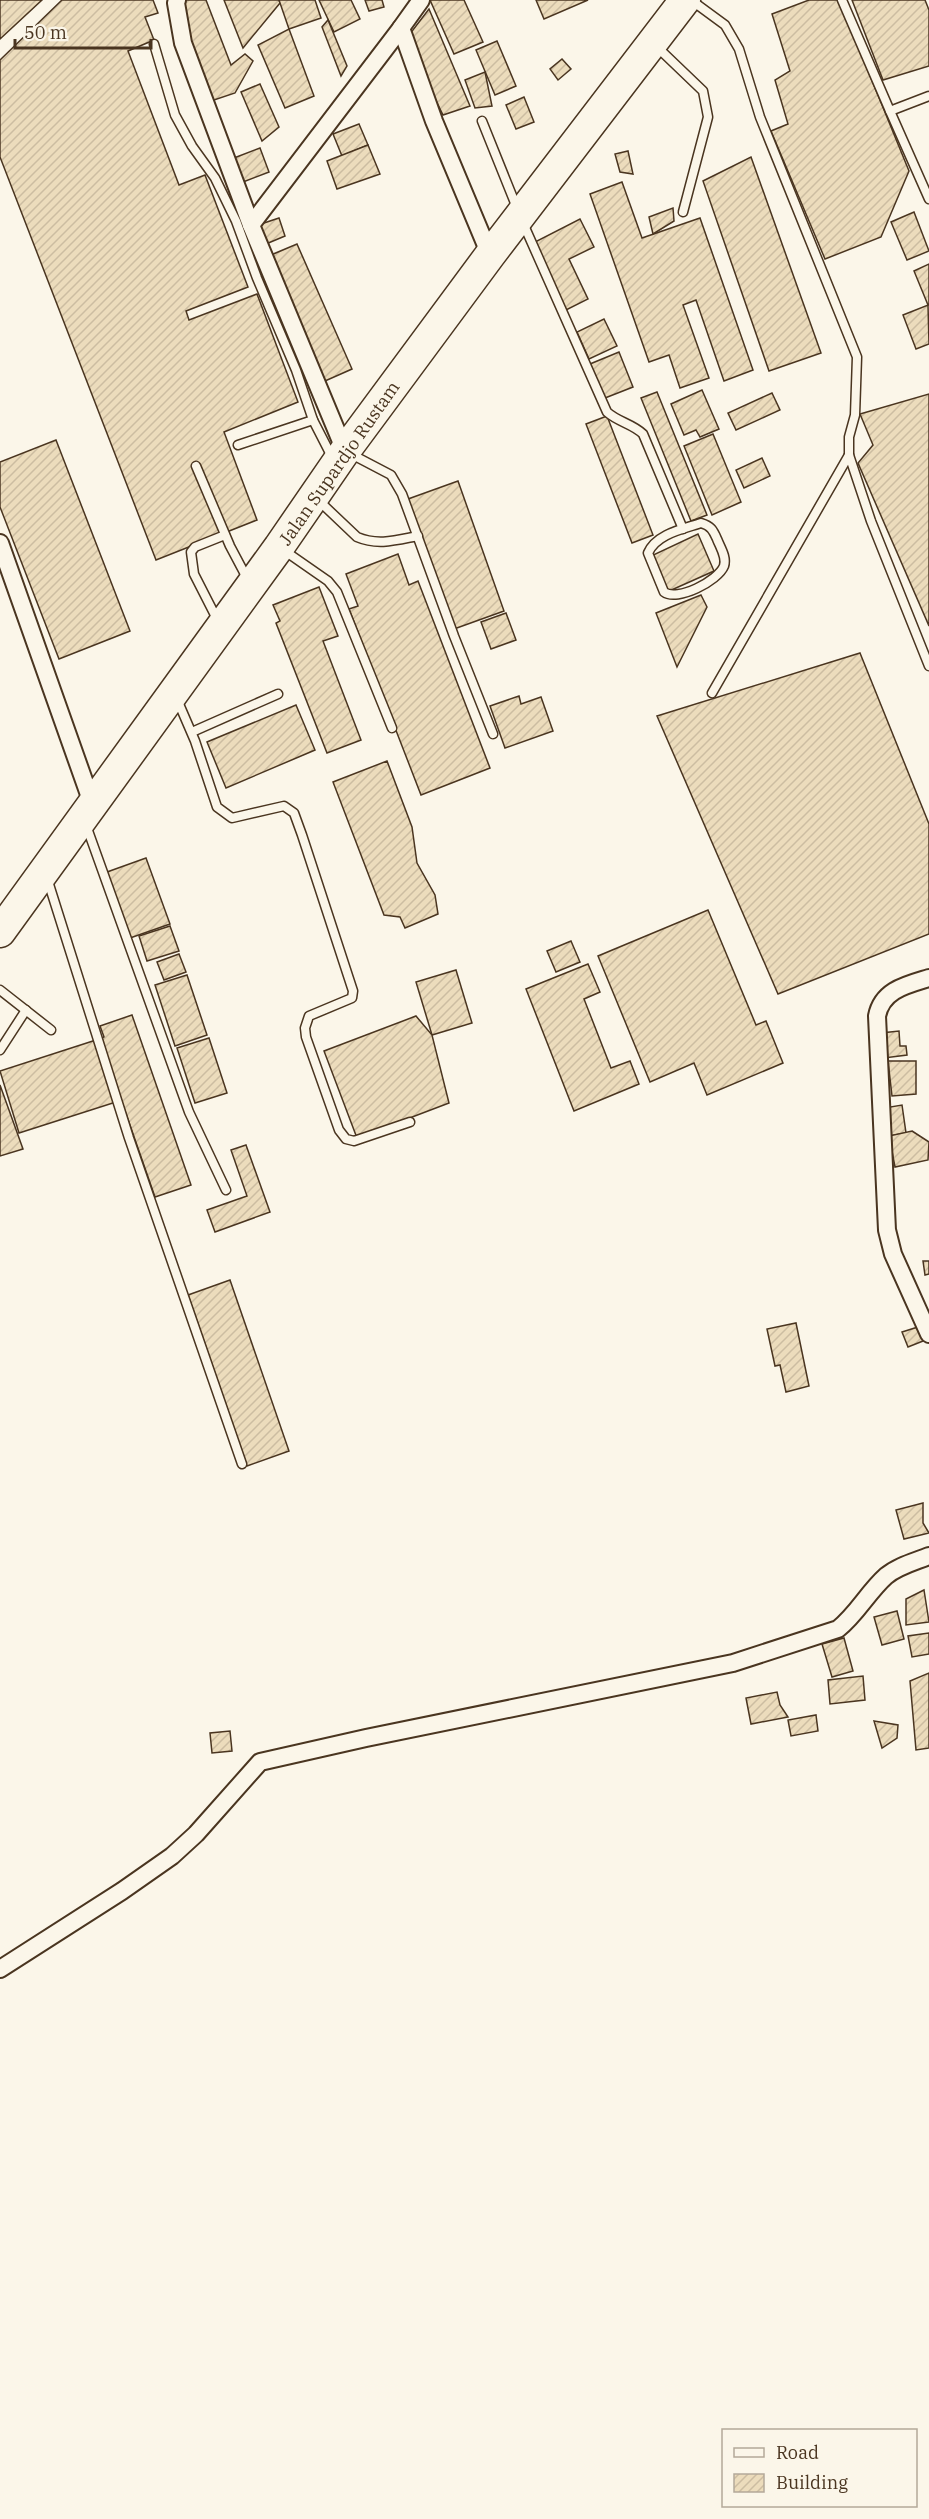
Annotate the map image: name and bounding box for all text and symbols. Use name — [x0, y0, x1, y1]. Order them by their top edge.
scale bar — [15, 12, 152, 50]
text: 50 m — [24, 21, 67, 44]
street label: Jalan Supardjo Rustam — [274, 376, 404, 550]
legend — [722, 2429, 917, 2507]
text: Road — [776, 2441, 819, 2464]
text: Building — [776, 2471, 848, 2494]

